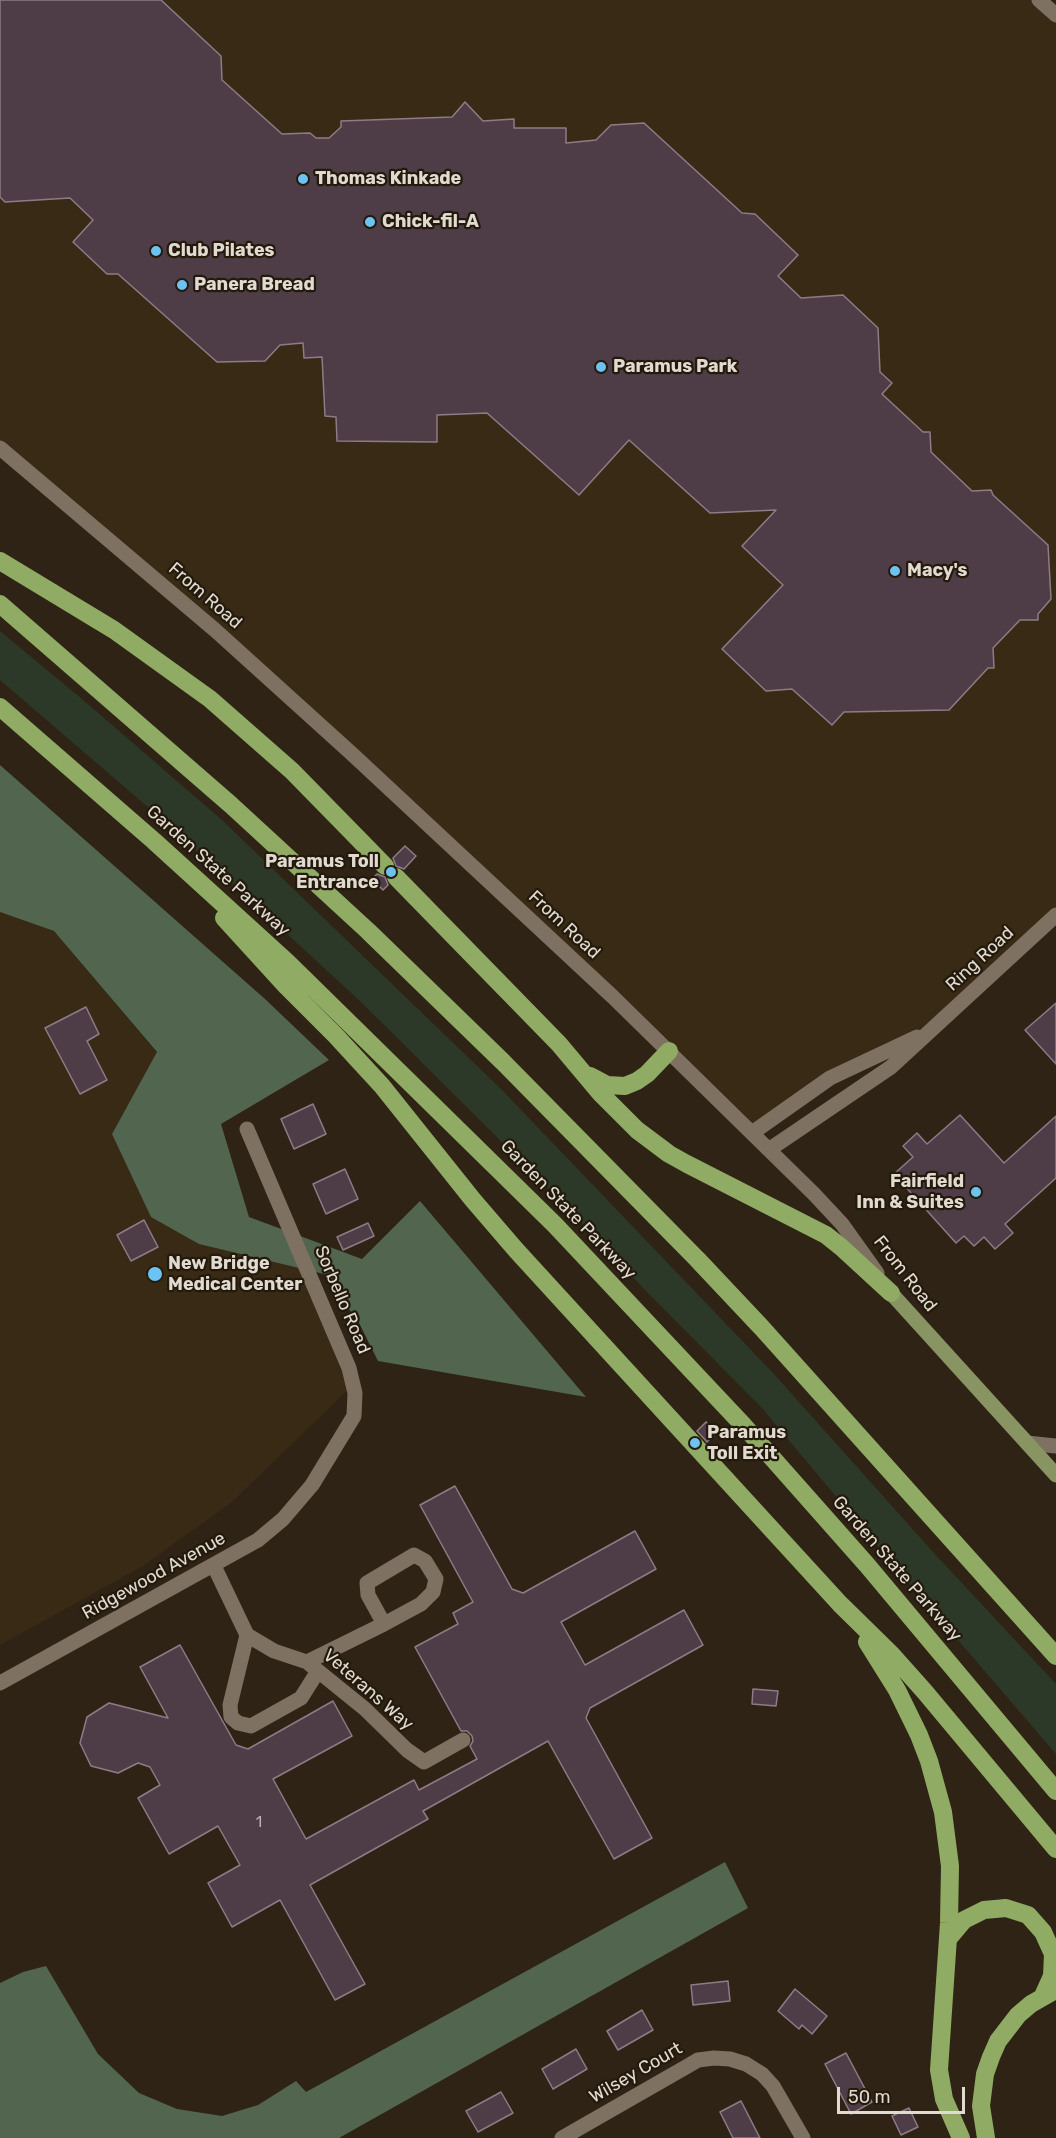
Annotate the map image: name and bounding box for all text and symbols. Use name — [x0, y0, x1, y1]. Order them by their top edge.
place label: Thomas Kinkade — [315, 168, 461, 190]
marker: Thomas Kinkade — [296, 172, 310, 186]
place label: Chick-fil-A — [382, 211, 479, 233]
marker: Chick-fil-A — [363, 215, 377, 229]
place label: Club Pilates — [168, 240, 275, 262]
marker: Club Pilates — [149, 244, 163, 258]
place label: Panera Bread — [194, 274, 315, 296]
marker: Panera Bread — [175, 278, 189, 292]
place label: Paramus Park — [613, 356, 737, 378]
marker: Paramus Park — [594, 360, 608, 374]
street label: From Road — [164, 558, 246, 634]
place label: Macy's — [907, 560, 968, 582]
marker: Macy's — [888, 564, 902, 578]
street label: Garden State Parkway — [142, 801, 294, 941]
place label: Paramus Toll Entrance — [265, 851, 379, 894]
marker: Paramus Toll Entrance — [384, 865, 398, 879]
street label: From Road — [524, 886, 604, 964]
street label: Ring Road — [942, 922, 1018, 996]
street label: Garden State Parkway — [496, 1136, 640, 1284]
place label: Fairfield Inn & Suites — [856, 1171, 964, 1214]
marker: Fairfield Inn & Suites — [969, 1185, 983, 1199]
street label: From Road — [869, 1232, 941, 1316]
street label: Sorbello Road — [310, 1243, 374, 1357]
place label: New Bridge Medical Center — [168, 1253, 302, 1296]
marker: New Bridge Medical Center — [146, 1265, 164, 1283]
place label: Paramus Toll Exit — [707, 1422, 786, 1464]
marker: Paramus Toll Exit — [688, 1436, 702, 1450]
street label: Garden State Parkway — [828, 1492, 966, 1646]
street label: Ridgewood Avenue — [79, 1528, 229, 1624]
street label: Veterans Way — [318, 1645, 418, 1735]
house number: 1 — [256, 1814, 262, 1832]
street label: Wilsey Court — [586, 2038, 686, 2108]
scale bar — [840, 2075, 968, 2113]
text: 50 m — [848, 2086, 891, 2108]

